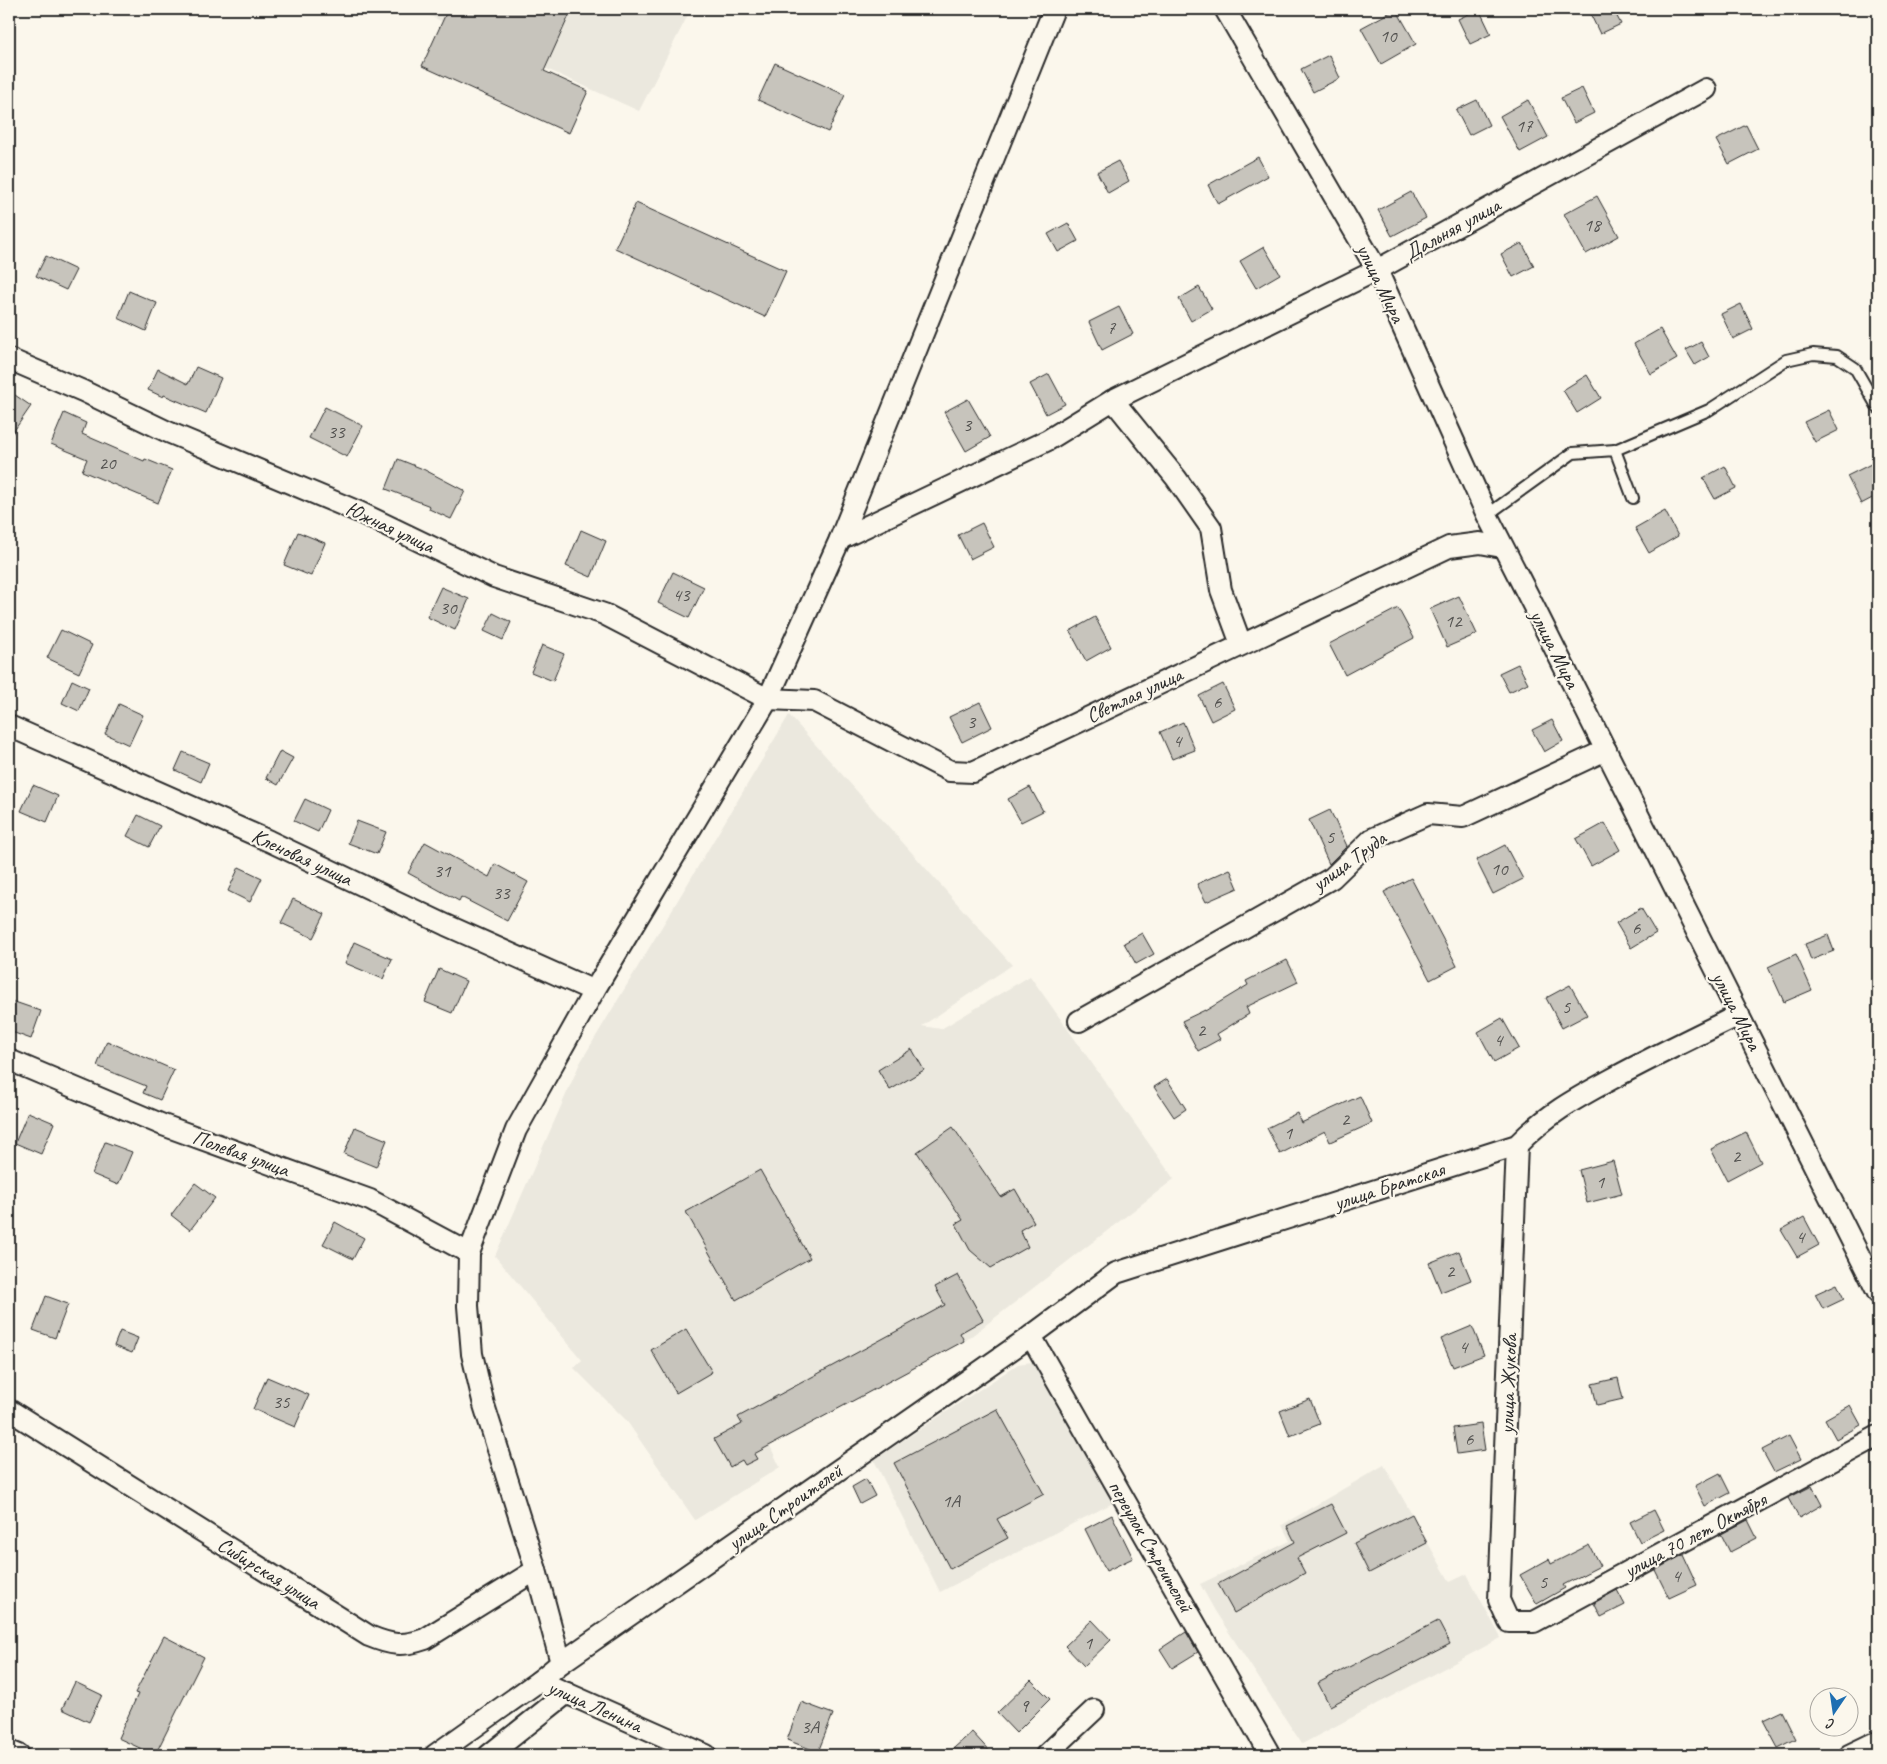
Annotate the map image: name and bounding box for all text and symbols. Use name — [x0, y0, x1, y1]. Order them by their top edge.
house number: 10 — [1379, 24, 1398, 48]
house number: 17 — [1515, 114, 1534, 138]
street label: Дальняя улица — [1399, 191, 1507, 266]
house number: 18 — [1583, 213, 1603, 237]
street label: улица Мира — [1350, 238, 1412, 328]
house number: 7 — [1107, 316, 1117, 340]
house number: 3 — [963, 413, 973, 437]
house number: 33 — [327, 420, 346, 444]
house number: 20 — [98, 451, 117, 475]
street label: Южная улица — [342, 495, 440, 559]
house number: 43 — [672, 583, 691, 607]
house number: 30 — [439, 596, 458, 620]
street label: улица Мира — [1523, 604, 1586, 694]
house number: 12 — [1444, 609, 1463, 633]
street label: Светлая улица — [1082, 660, 1188, 729]
house number: 6 — [1213, 690, 1223, 714]
house number: 3 — [967, 710, 977, 734]
house number: 4 — [1173, 729, 1184, 753]
street label: Кленовая улица — [248, 822, 358, 892]
street label: улица Труда — [1305, 824, 1392, 898]
house number: 5 — [1326, 825, 1336, 849]
house number: 10 — [1490, 857, 1509, 881]
house number: 31 — [433, 859, 452, 883]
house number: 33 — [492, 881, 511, 905]
house number: 6 — [1632, 916, 1642, 940]
street label: улица Мира — [1705, 966, 1768, 1056]
house number: 5 — [1562, 995, 1572, 1019]
house number: 2 — [1197, 1018, 1207, 1042]
house number: 4 — [1494, 1028, 1505, 1052]
house number: 2 — [1341, 1107, 1351, 1131]
house number: 1 — [1284, 1121, 1294, 1145]
street label: Полевая улица — [189, 1124, 294, 1183]
house number: 2 — [1732, 1144, 1742, 1168]
street label: улица Братская — [1329, 1155, 1449, 1217]
house number: 1 — [1596, 1170, 1606, 1194]
house number: 4 — [1796, 1225, 1807, 1249]
house number: 2 — [1446, 1259, 1456, 1283]
street label: улица Жукова — [1493, 1331, 1523, 1436]
house number: 4 — [1459, 1335, 1470, 1359]
house number: 35 — [272, 1390, 291, 1414]
house number: 6 — [1465, 1427, 1475, 1451]
street label: улица Строителей — [721, 1457, 848, 1557]
street label: переулок Строителей — [1103, 1475, 1200, 1618]
street label: улица 70 лет Октября — [1618, 1486, 1772, 1584]
house number: 1А — [942, 1489, 962, 1513]
street label: Сибирская улица — [213, 1531, 327, 1616]
house number: 4 — [1672, 1564, 1683, 1588]
house number: 5 — [1539, 1570, 1549, 1594]
house number: 1 — [1084, 1631, 1094, 1655]
street label: улица Ленина — [542, 1673, 648, 1739]
north arrow — [1810, 1686, 1860, 1736]
house number: 9 — [1020, 1694, 1030, 1718]
house number: 3А — [801, 1715, 821, 1739]
text: С — [1824, 1715, 1836, 1733]

